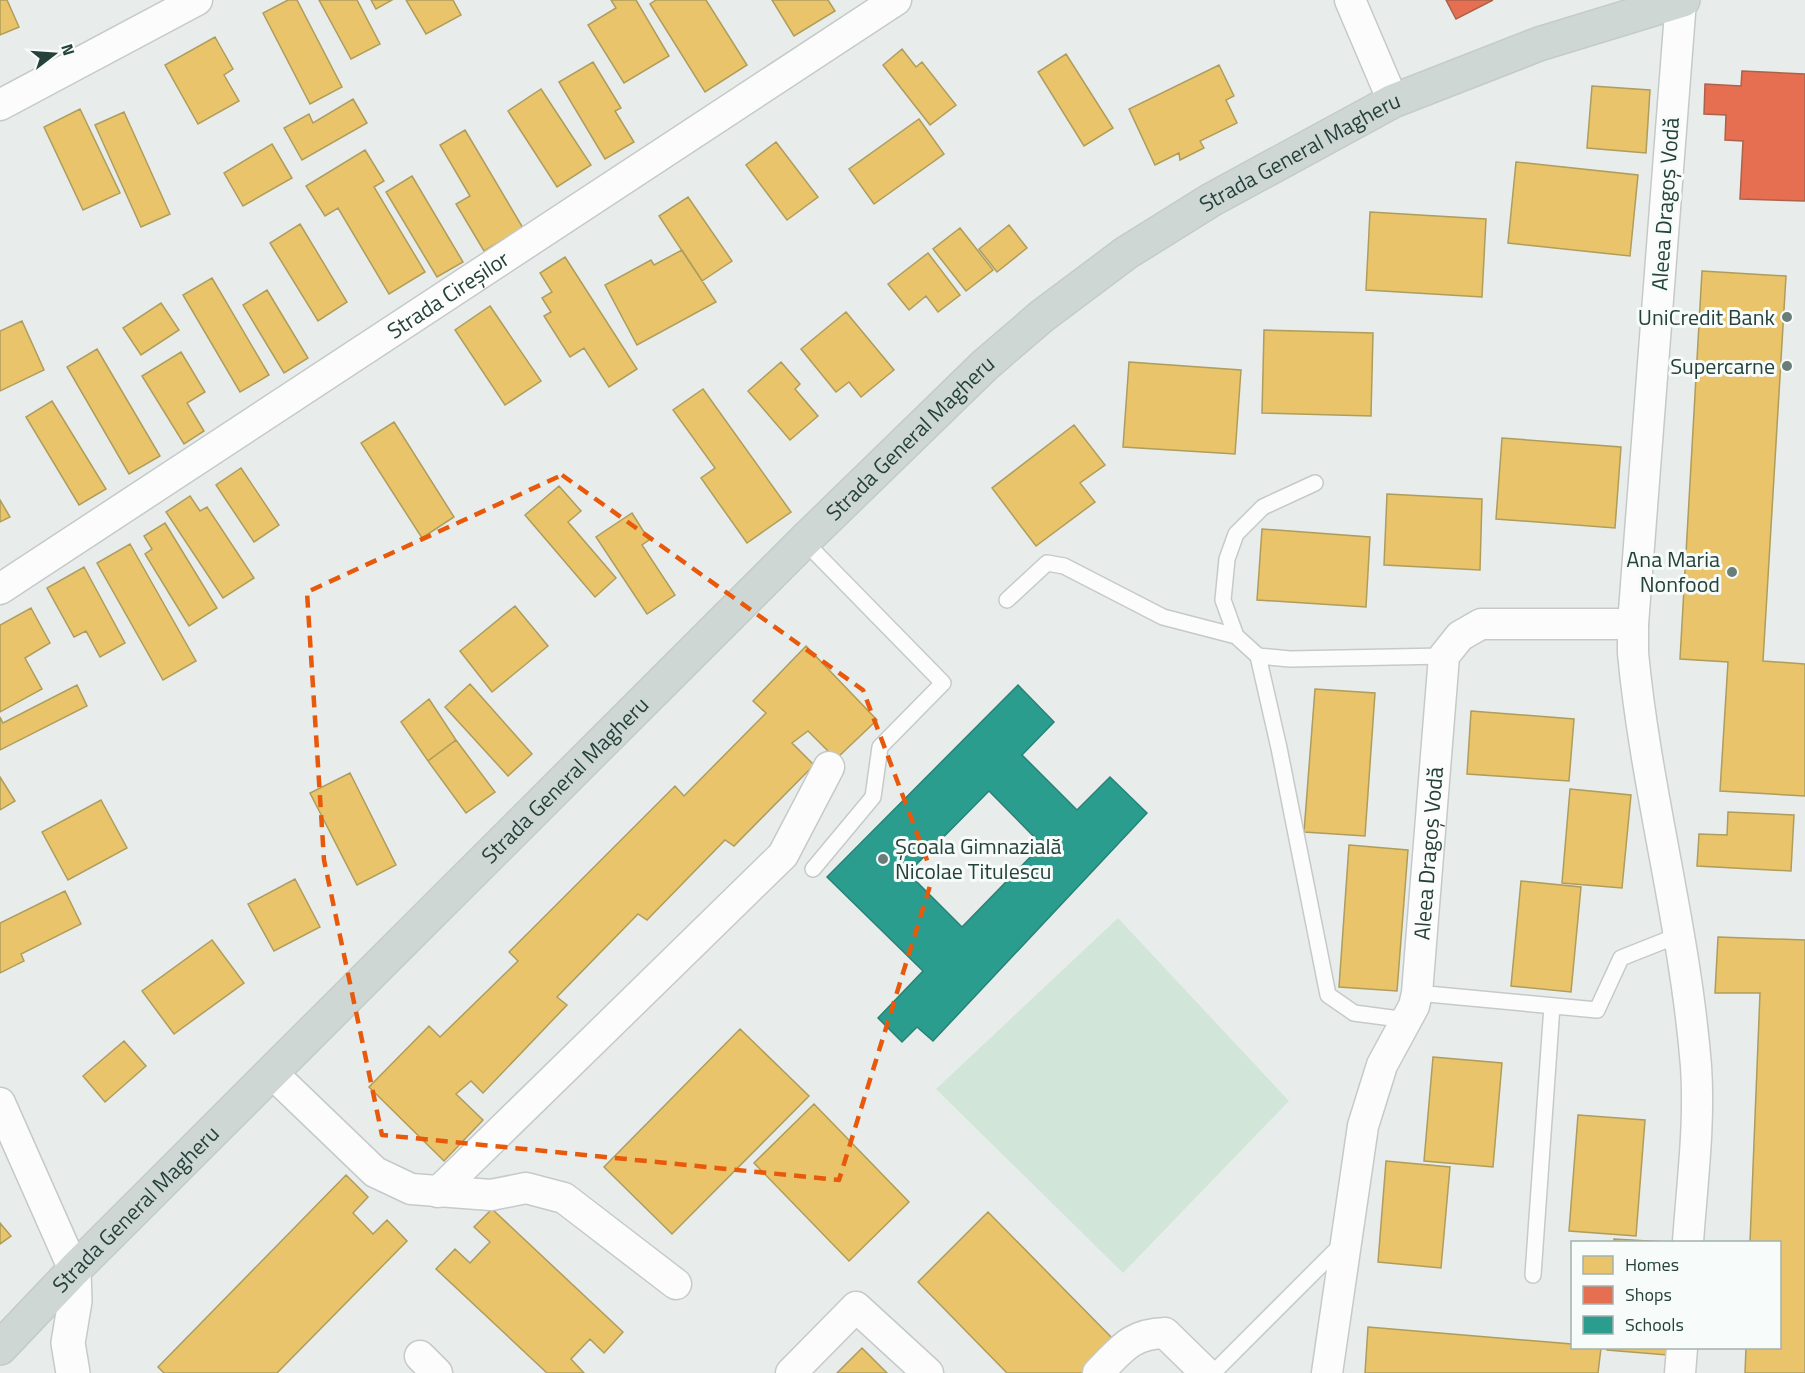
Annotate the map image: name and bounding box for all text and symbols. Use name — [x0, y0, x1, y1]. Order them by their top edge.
north arrow — [24, 24, 84, 84]
text: N — [55, 41, 81, 58]
street label: Strada General Magheru — [1192, 83, 1405, 220]
street label: Aleea Dragoș Vodă — [1642, 116, 1688, 292]
street label: Strada Cireșilor — [380, 242, 516, 347]
place label: UniCredit Bank — [1638, 300, 1775, 334]
marker: UniCredit Bank — [1780, 310, 1794, 324]
street label: Strada General Magheru — [817, 347, 1002, 529]
place label: Supercarne — [1670, 349, 1775, 383]
marker: Supercarne — [1780, 359, 1794, 373]
place label: Ana Maria Nonfood — [1626, 542, 1720, 601]
marker: Ana Maria Nonfood — [1725, 565, 1739, 579]
street label: Strada General Magheru — [473, 688, 656, 871]
street label: Aleea Dragoș Vodă — [1404, 765, 1452, 941]
place label: Școala Gimnazială Nicolae Titulescu — [895, 829, 1062, 888]
marker: Școala Gimnazială Nicolae Titulescu — [876, 852, 890, 866]
street label: Strada General Magheru — [44, 1117, 227, 1301]
legend — [1571, 1241, 1781, 1349]
text: Homes — [1625, 1251, 1679, 1278]
text: Shops — [1625, 1281, 1672, 1308]
text: Schools — [1625, 1311, 1684, 1338]

